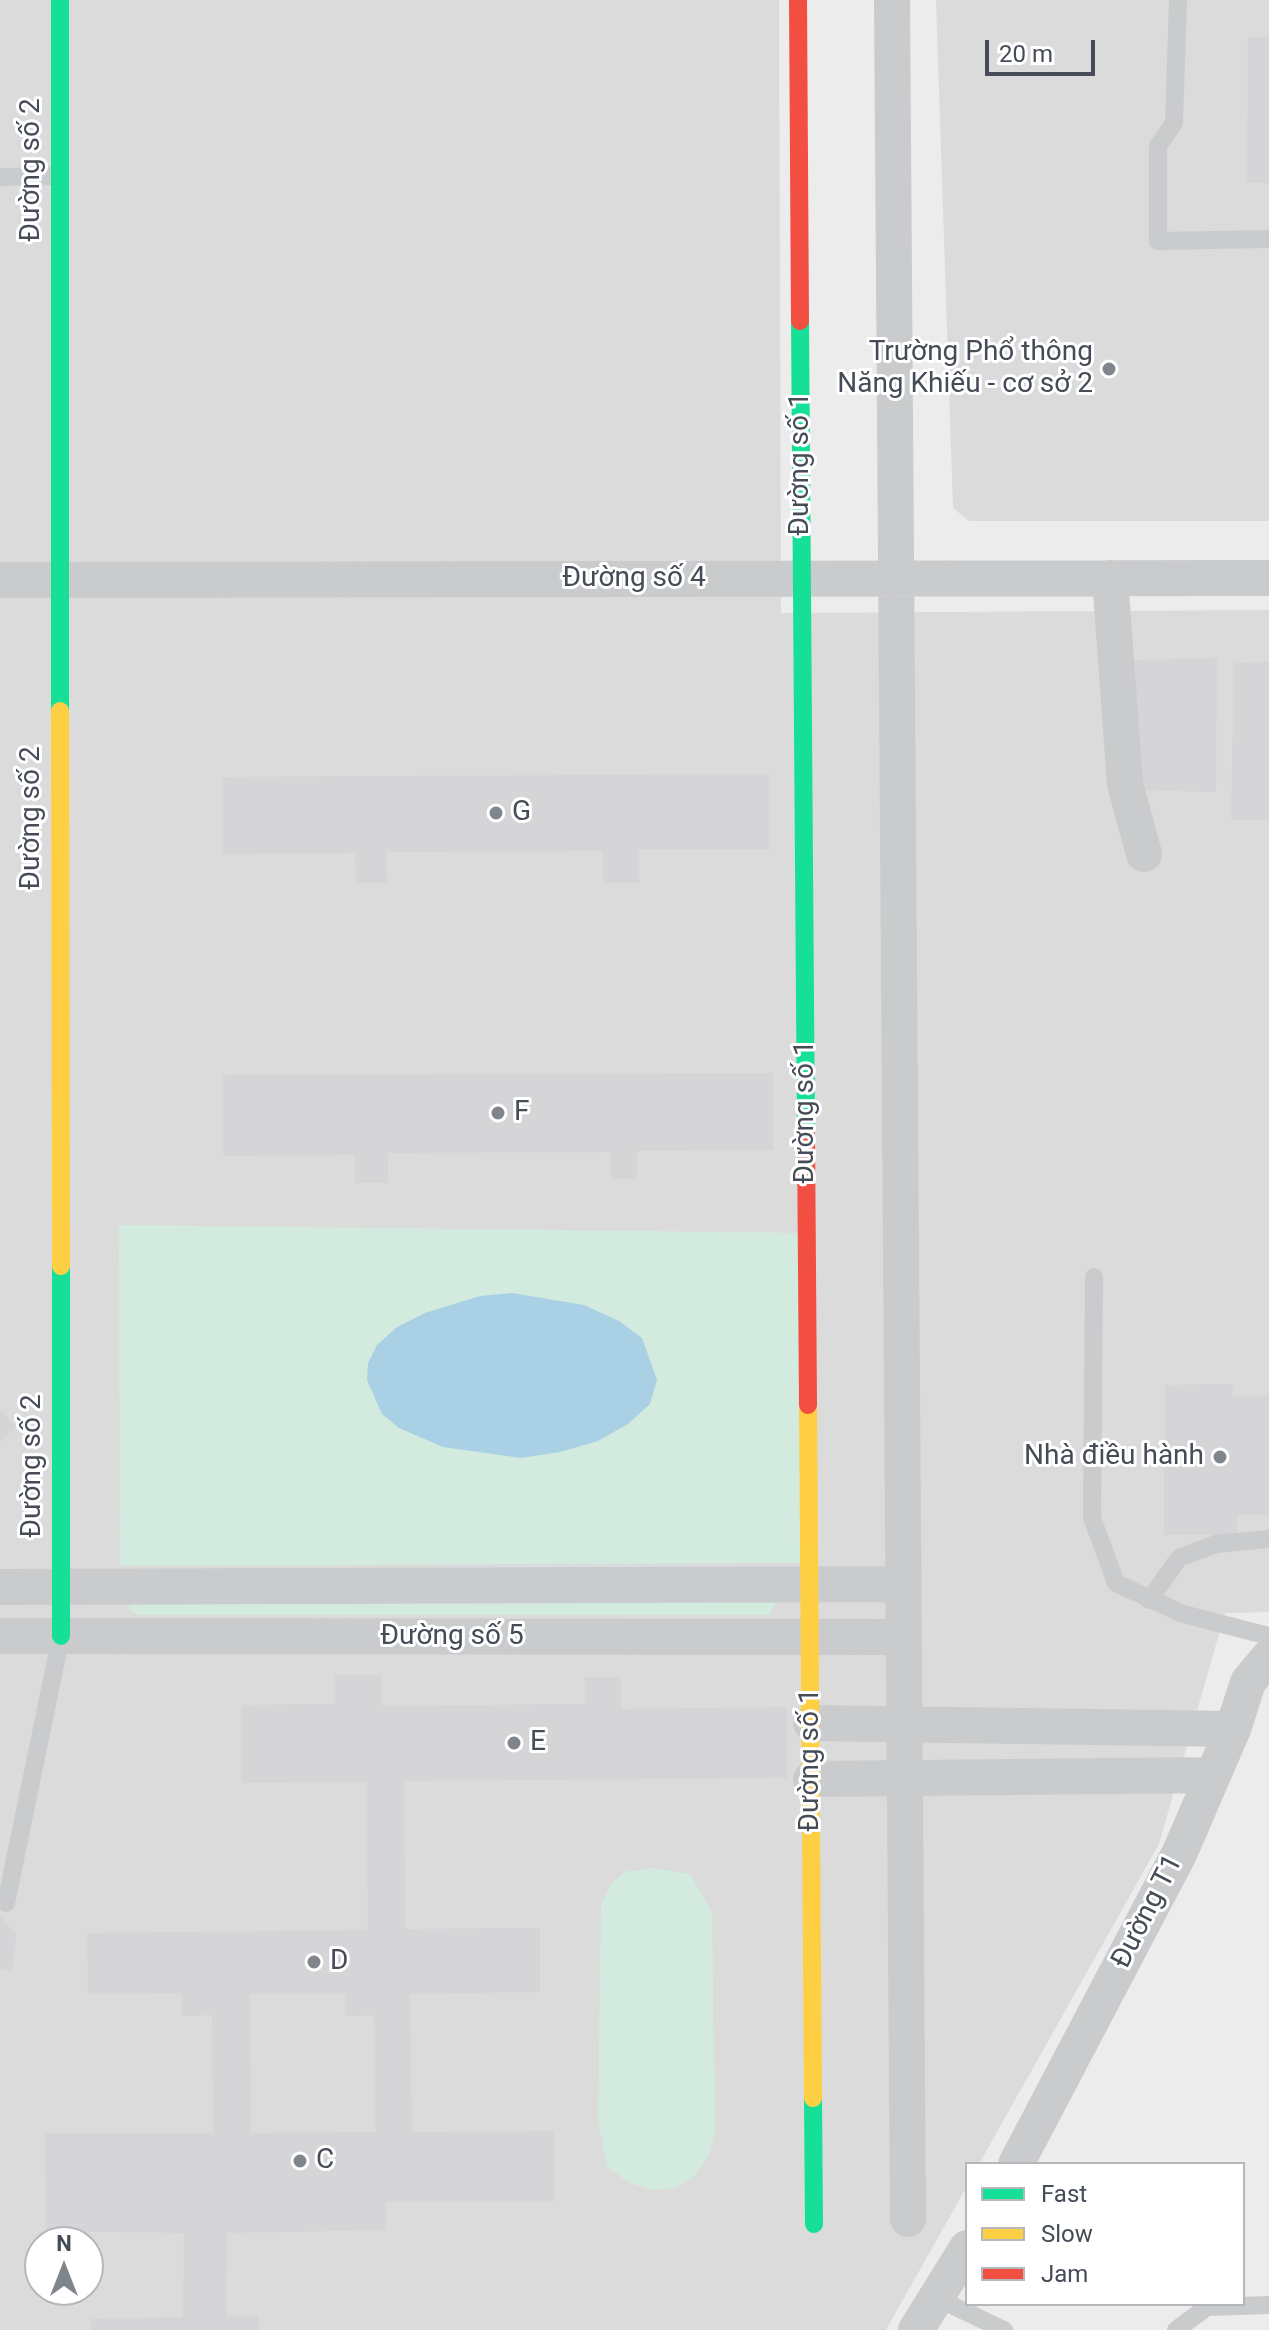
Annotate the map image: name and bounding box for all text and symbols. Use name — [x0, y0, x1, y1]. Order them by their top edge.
scale bar — [989, 24, 1099, 74]
text: 20 m — [999, 40, 1053, 68]
street label: Đường số 2 — [15, 98, 49, 242]
place label: Trường Phổ thông Năng Khiếu - cơ sở 2 — [837, 336, 1093, 402]
marker: Trường Phổ thông Năng Khiếu - cơ sở 2 — [1100, 360, 1118, 378]
street label: Đường số 1 — [784, 392, 818, 536]
street label: Đường số 4 — [562, 562, 706, 596]
street label: Đường số 2 — [15, 746, 49, 890]
place label: G — [512, 796, 531, 830]
marker: G — [487, 804, 505, 822]
street label: Đường số 1 — [789, 1040, 823, 1184]
place label: F — [514, 1096, 529, 1130]
marker: F — [489, 1104, 507, 1122]
street label: Đường số 2 — [16, 1394, 50, 1538]
place label: Nhà điều hành — [1024, 1440, 1204, 1474]
marker: Nhà điều hành — [1211, 1448, 1229, 1466]
street label: Đường số 5 — [380, 1620, 524, 1654]
street label: Đường số 1 — [794, 1688, 828, 1832]
place label: E — [530, 1726, 546, 1760]
marker: E — [505, 1734, 523, 1752]
street label: Đường T1 — [1105, 1850, 1191, 1974]
place label: D — [330, 1945, 348, 1979]
marker: D — [305, 1953, 323, 1971]
place label: C — [316, 2144, 334, 2178]
marker: C — [291, 2152, 309, 2170]
legend — [965, 2162, 1245, 2306]
text: Fast — [1041, 2180, 1087, 2208]
text: Slow — [1041, 2220, 1093, 2248]
north arrow — [24, 2226, 104, 2306]
text: N — [56, 2231, 72, 2256]
text: Jam — [1041, 2260, 1088, 2288]

